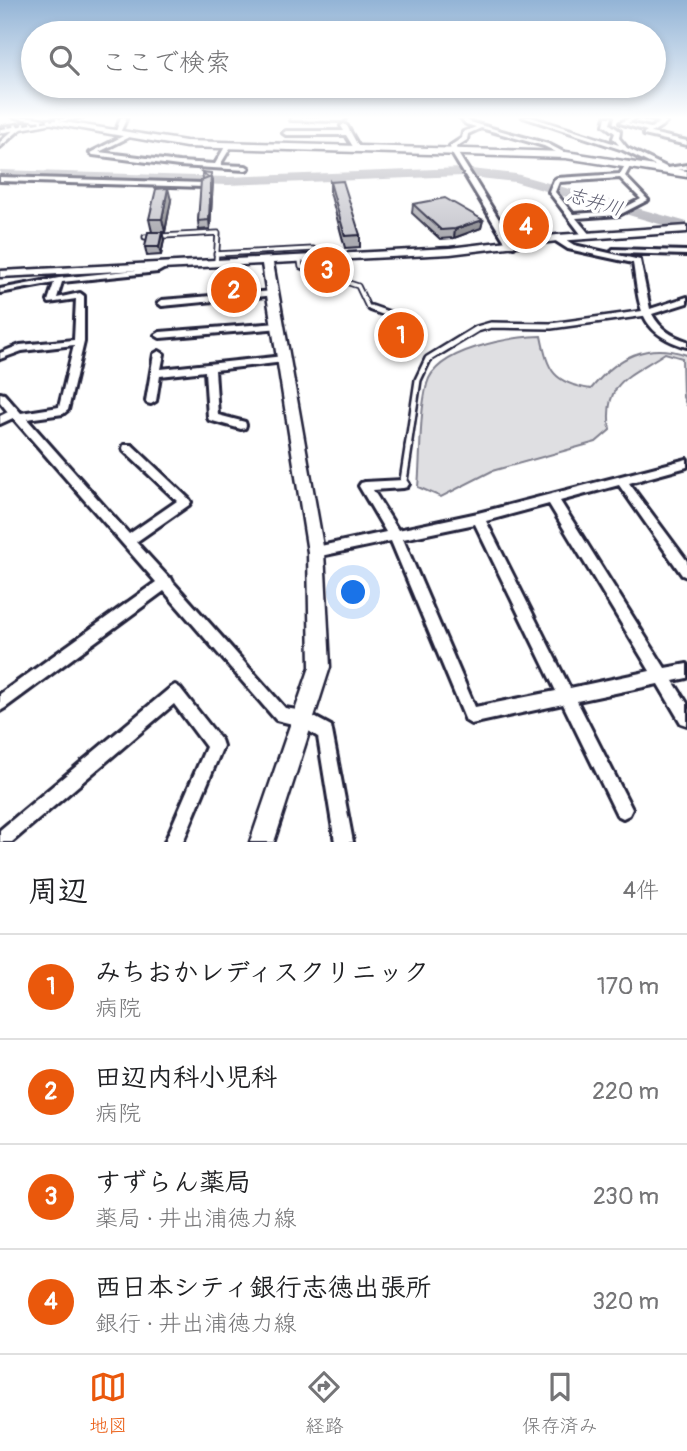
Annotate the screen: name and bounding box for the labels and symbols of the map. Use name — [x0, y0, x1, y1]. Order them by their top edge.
water label: 志井川 — [564, 183, 625, 221]
pin: 4 — [503, 200, 549, 252]
pin: 3 — [304, 244, 350, 296]
pin: 2 — [211, 264, 257, 316]
pin: 1 — [378, 309, 424, 361]
your location — [336, 575, 370, 609]

